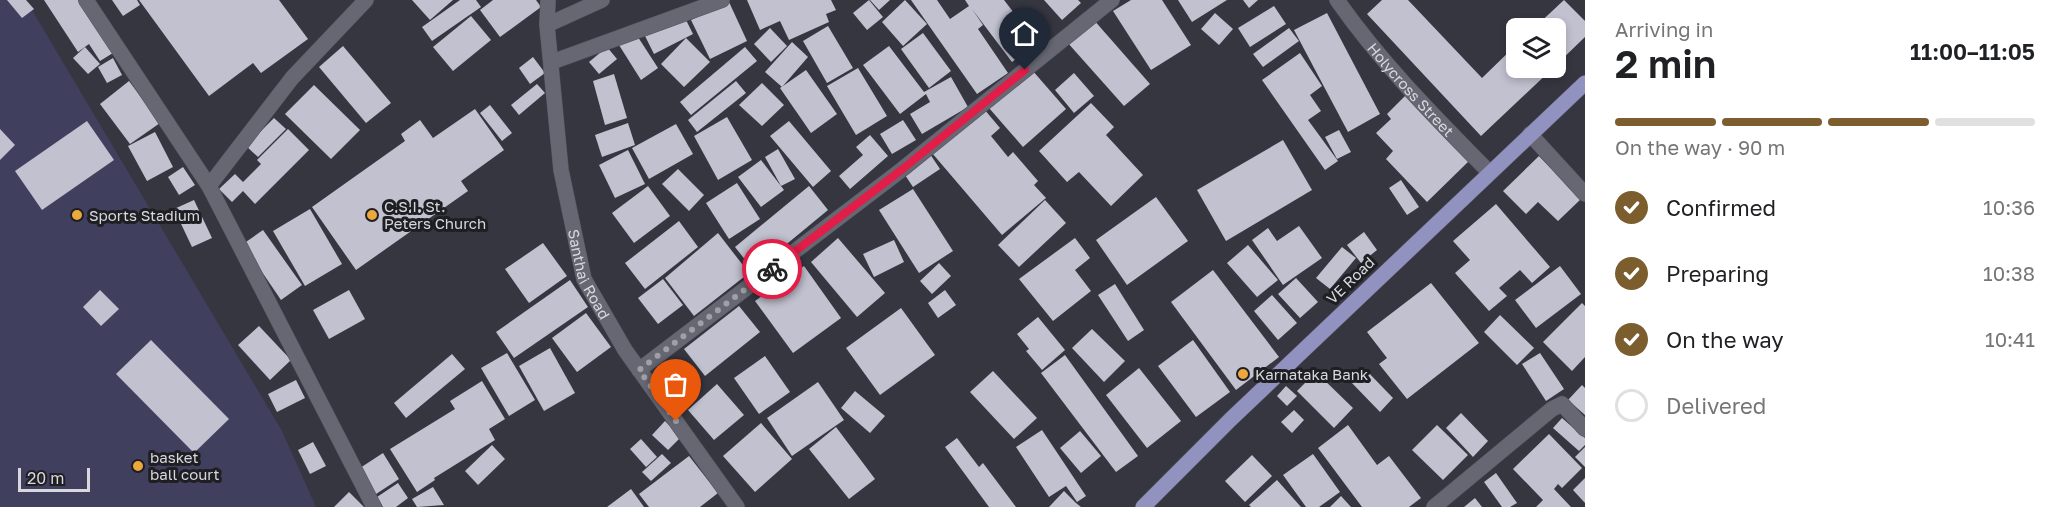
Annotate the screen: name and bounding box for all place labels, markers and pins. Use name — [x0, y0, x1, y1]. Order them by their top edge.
pin — [999, 8, 1050, 70]
place label: C.S.I. St. Peters Church — [384, 197, 486, 232]
place label: Sports Stadium — [89, 206, 200, 224]
marker: Sports Stadium — [70, 208, 84, 222]
marker: C.S.I. St. Peters Church — [365, 208, 379, 222]
pin — [650, 359, 701, 421]
place label: Karnataka Bank — [1255, 365, 1369, 383]
marker: Karnataka Bank — [1236, 367, 1250, 381]
place label: basket ball court — [150, 448, 219, 483]
marker: basket ball court — [131, 459, 145, 473]

